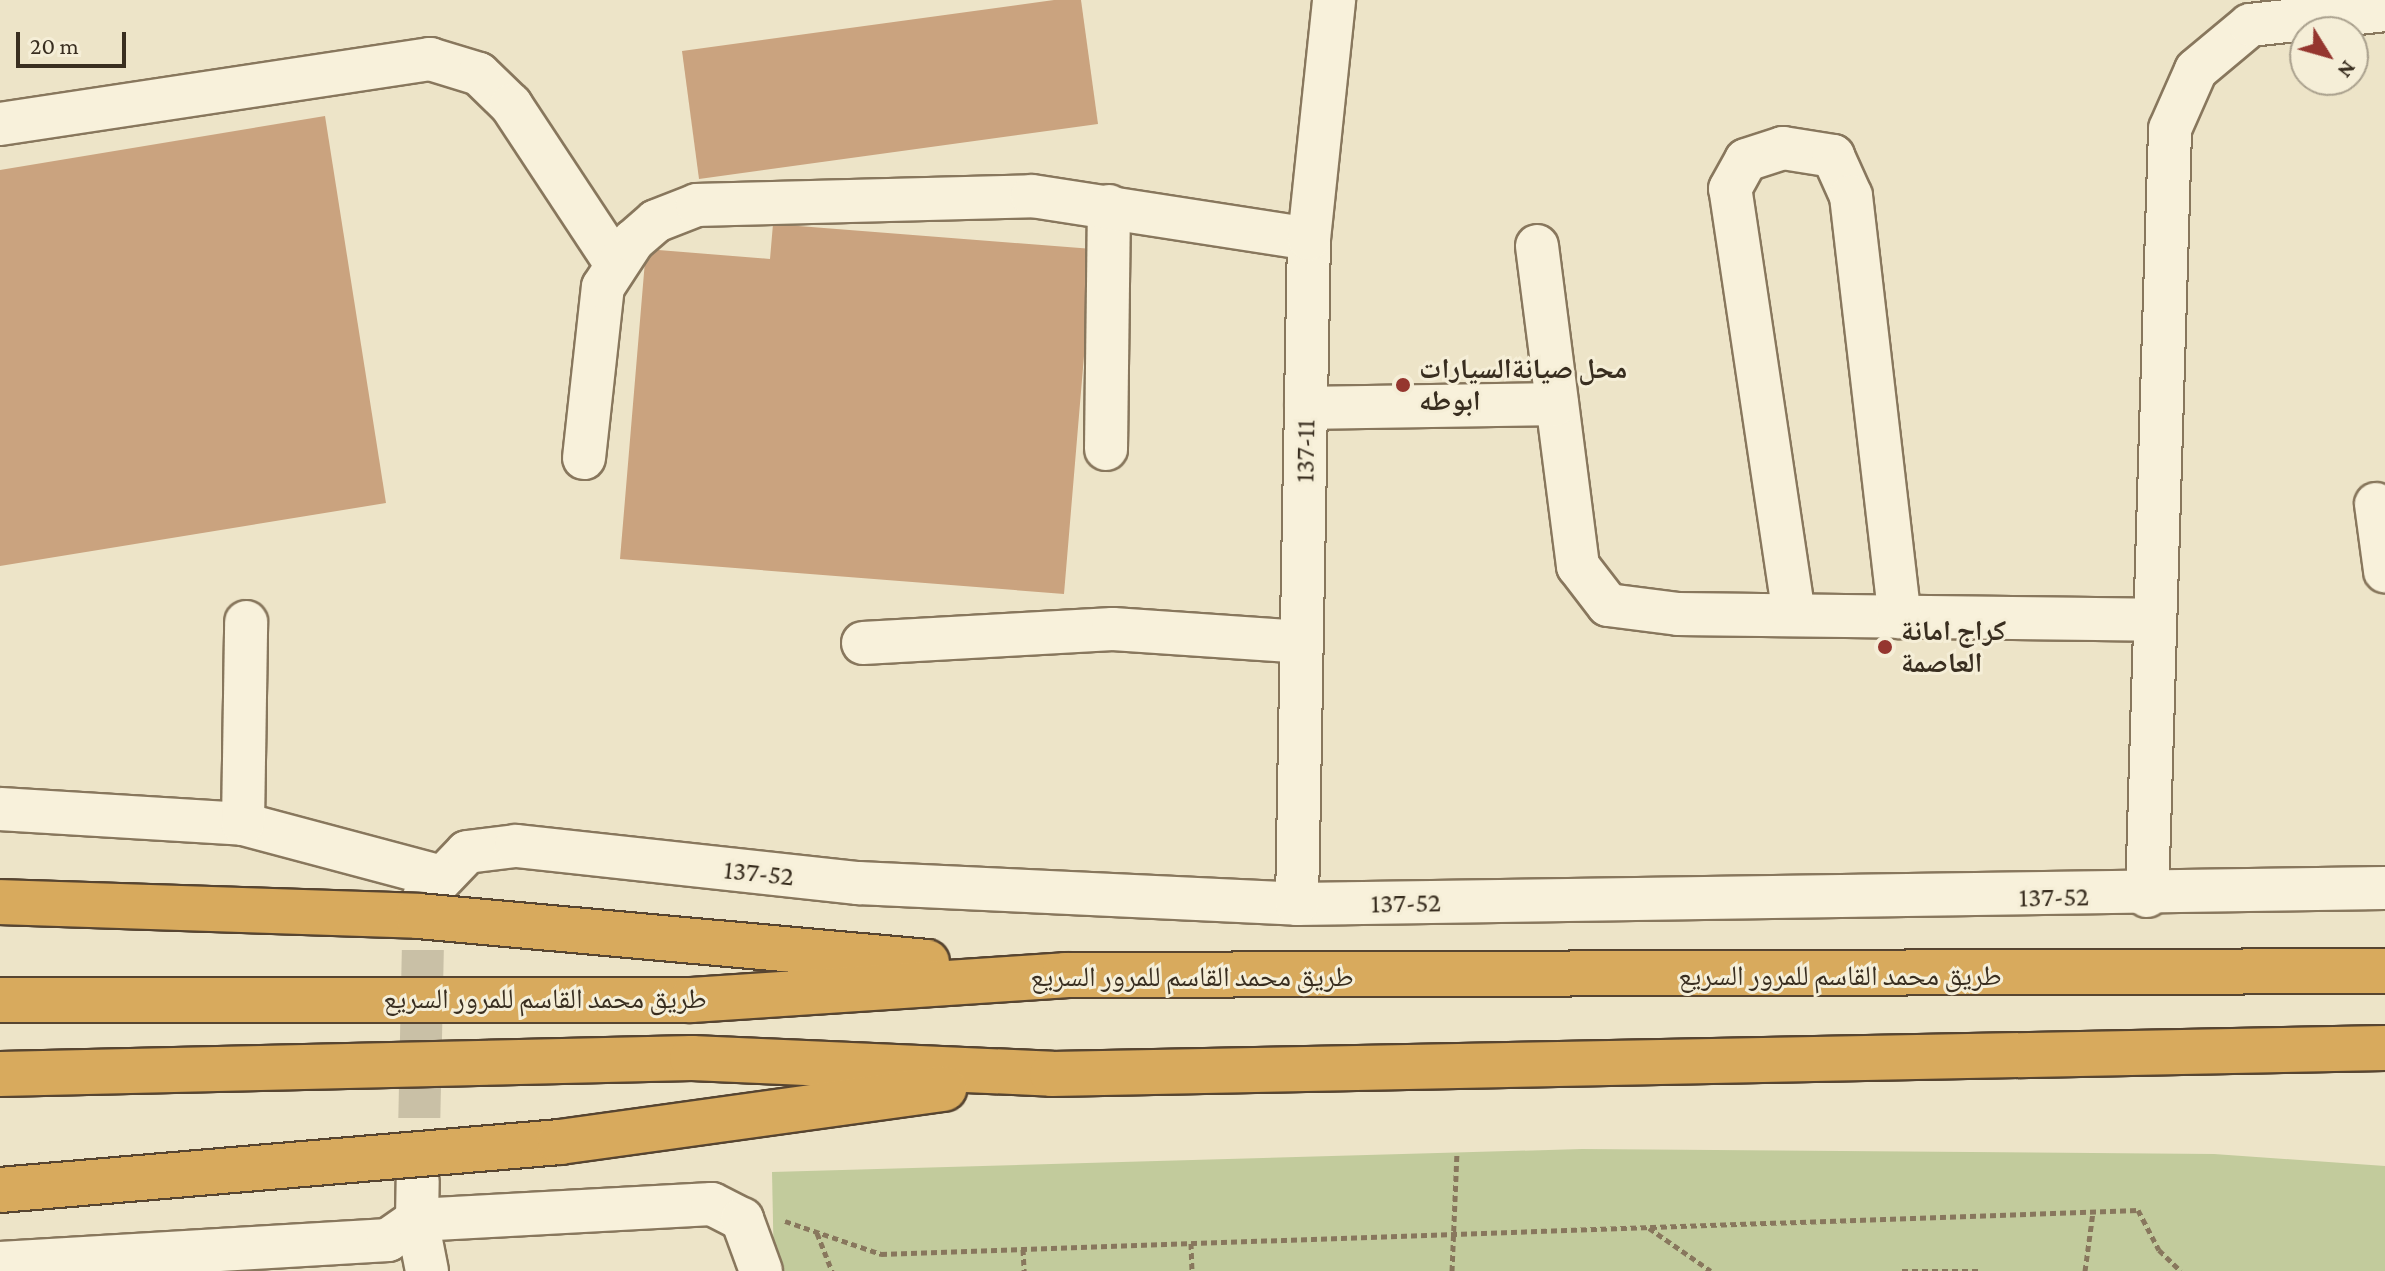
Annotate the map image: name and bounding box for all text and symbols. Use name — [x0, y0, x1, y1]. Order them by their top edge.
scale bar — [20, 16, 130, 66]
north arrow — [2289, 16, 2369, 96]
text: 20 m — [30, 32, 79, 59]
text: N — [2332, 56, 2361, 83]
place label: محل صيانةالسيارات ابوطه — [1419, 352, 1627, 418]
marker: محل صيانةالسيارات ابوطه — [1394, 376, 1412, 394]
street label: 137-11 — [1288, 419, 1322, 483]
place label: كراج امانة العاصمة — [1901, 614, 2006, 680]
marker: كراج امانة العاصمة — [1876, 638, 1894, 656]
street label: 137-52 — [722, 853, 796, 893]
street label: 137-52 — [2018, 880, 2090, 914]
street label: 137-52 — [1370, 886, 1442, 920]
street label: طريق محمد القاسم للمرور السريع — [1678, 959, 2002, 993]
street label: طريق محمد القاسم للمرور السريع — [1030, 960, 1354, 994]
street label: طريق محمد القاسم للمرور السريع — [383, 982, 707, 1016]

